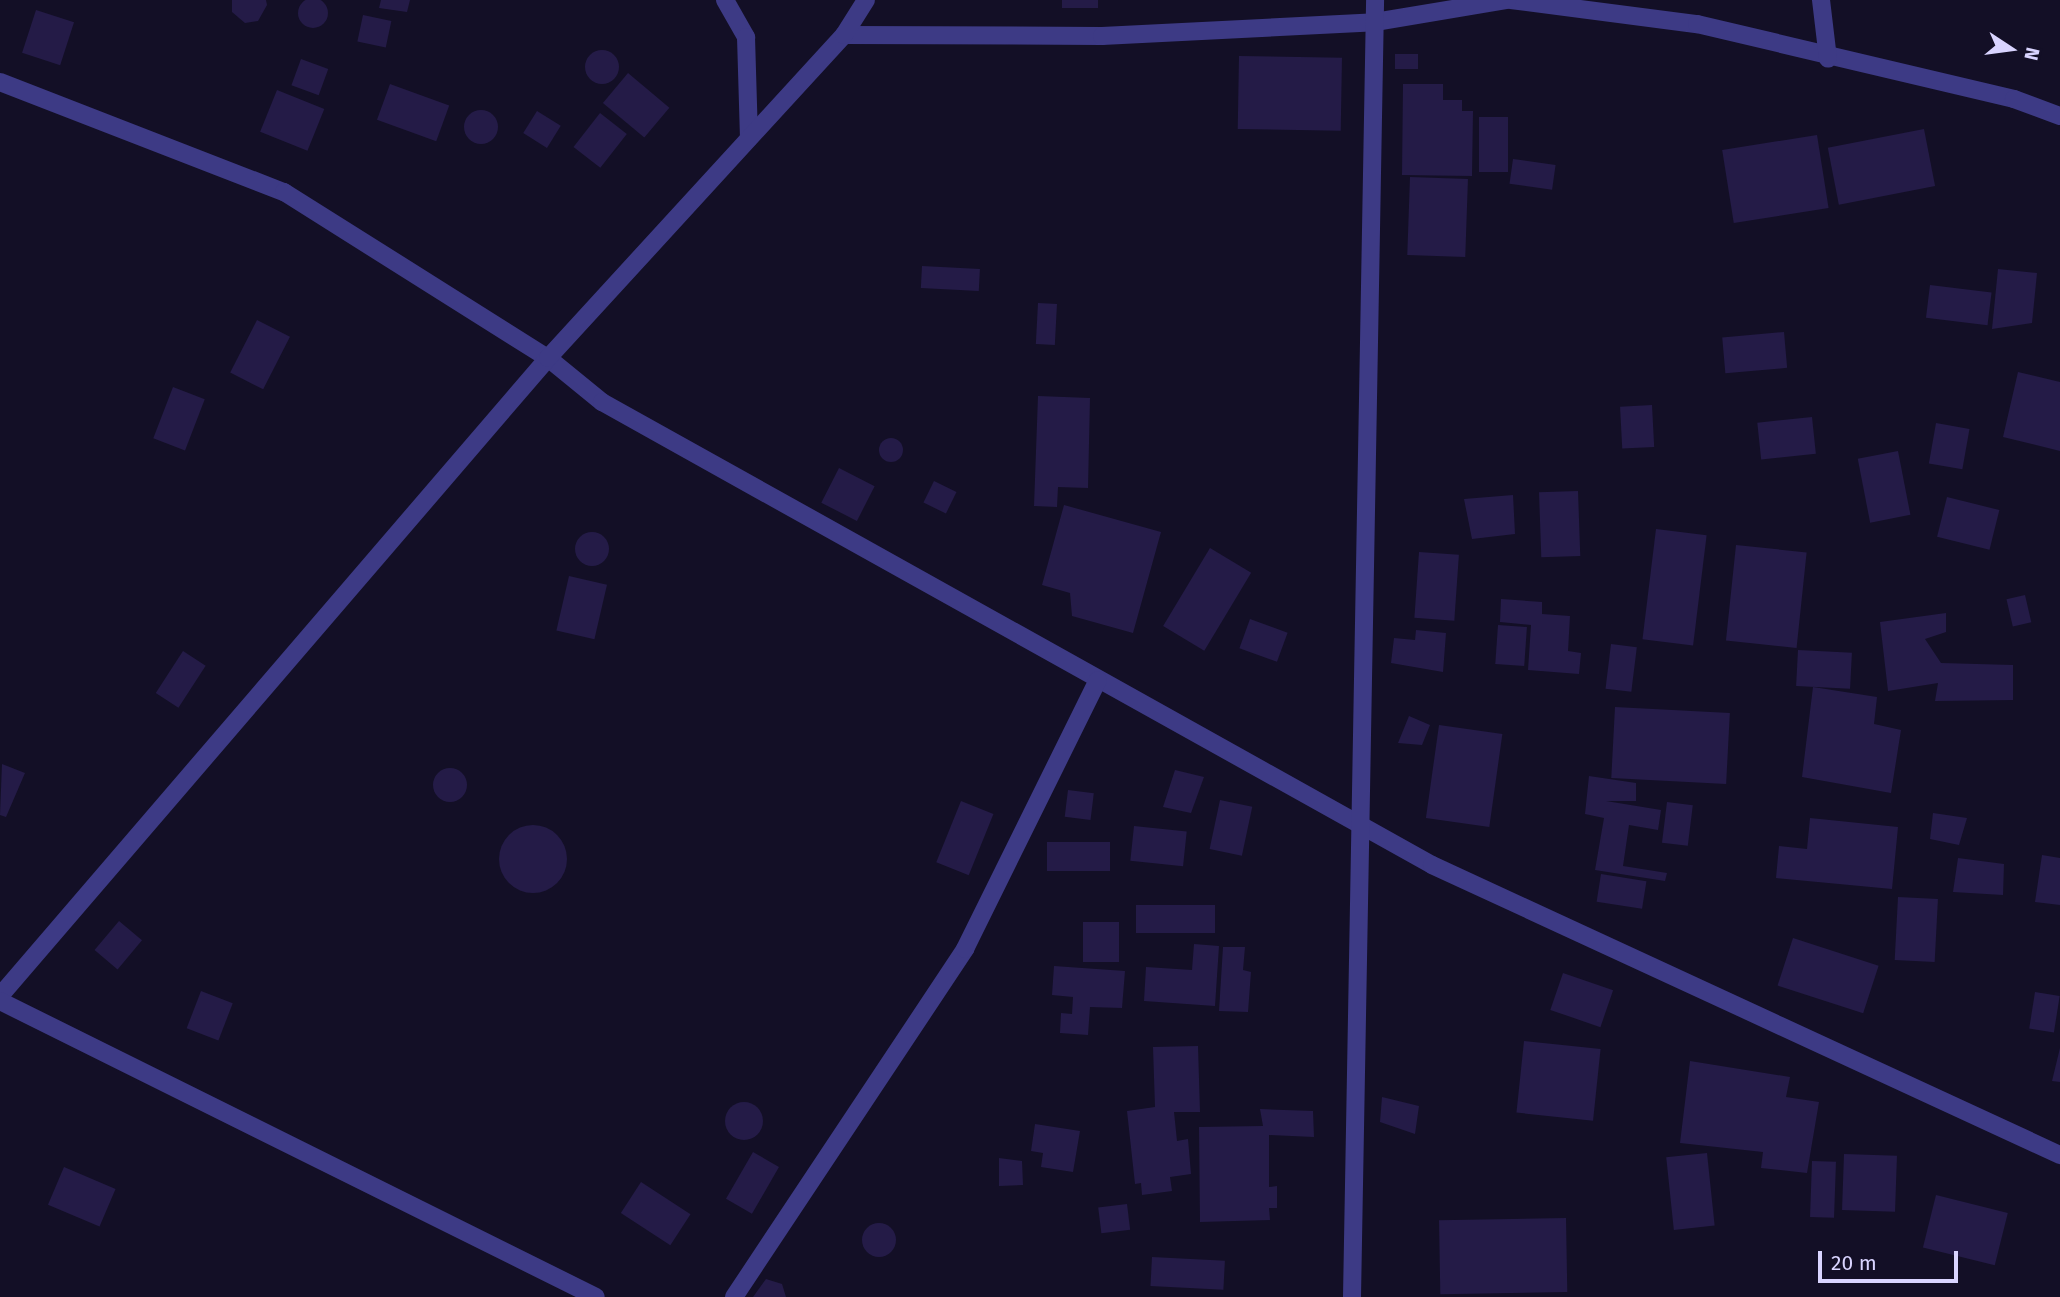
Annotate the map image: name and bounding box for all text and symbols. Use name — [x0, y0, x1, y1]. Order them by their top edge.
north arrow — [1976, 14, 2046, 84]
text: N — [2019, 45, 2045, 63]
scale bar — [1822, 1238, 1962, 1282]
text: 20 m — [1831, 1250, 1877, 1276]

